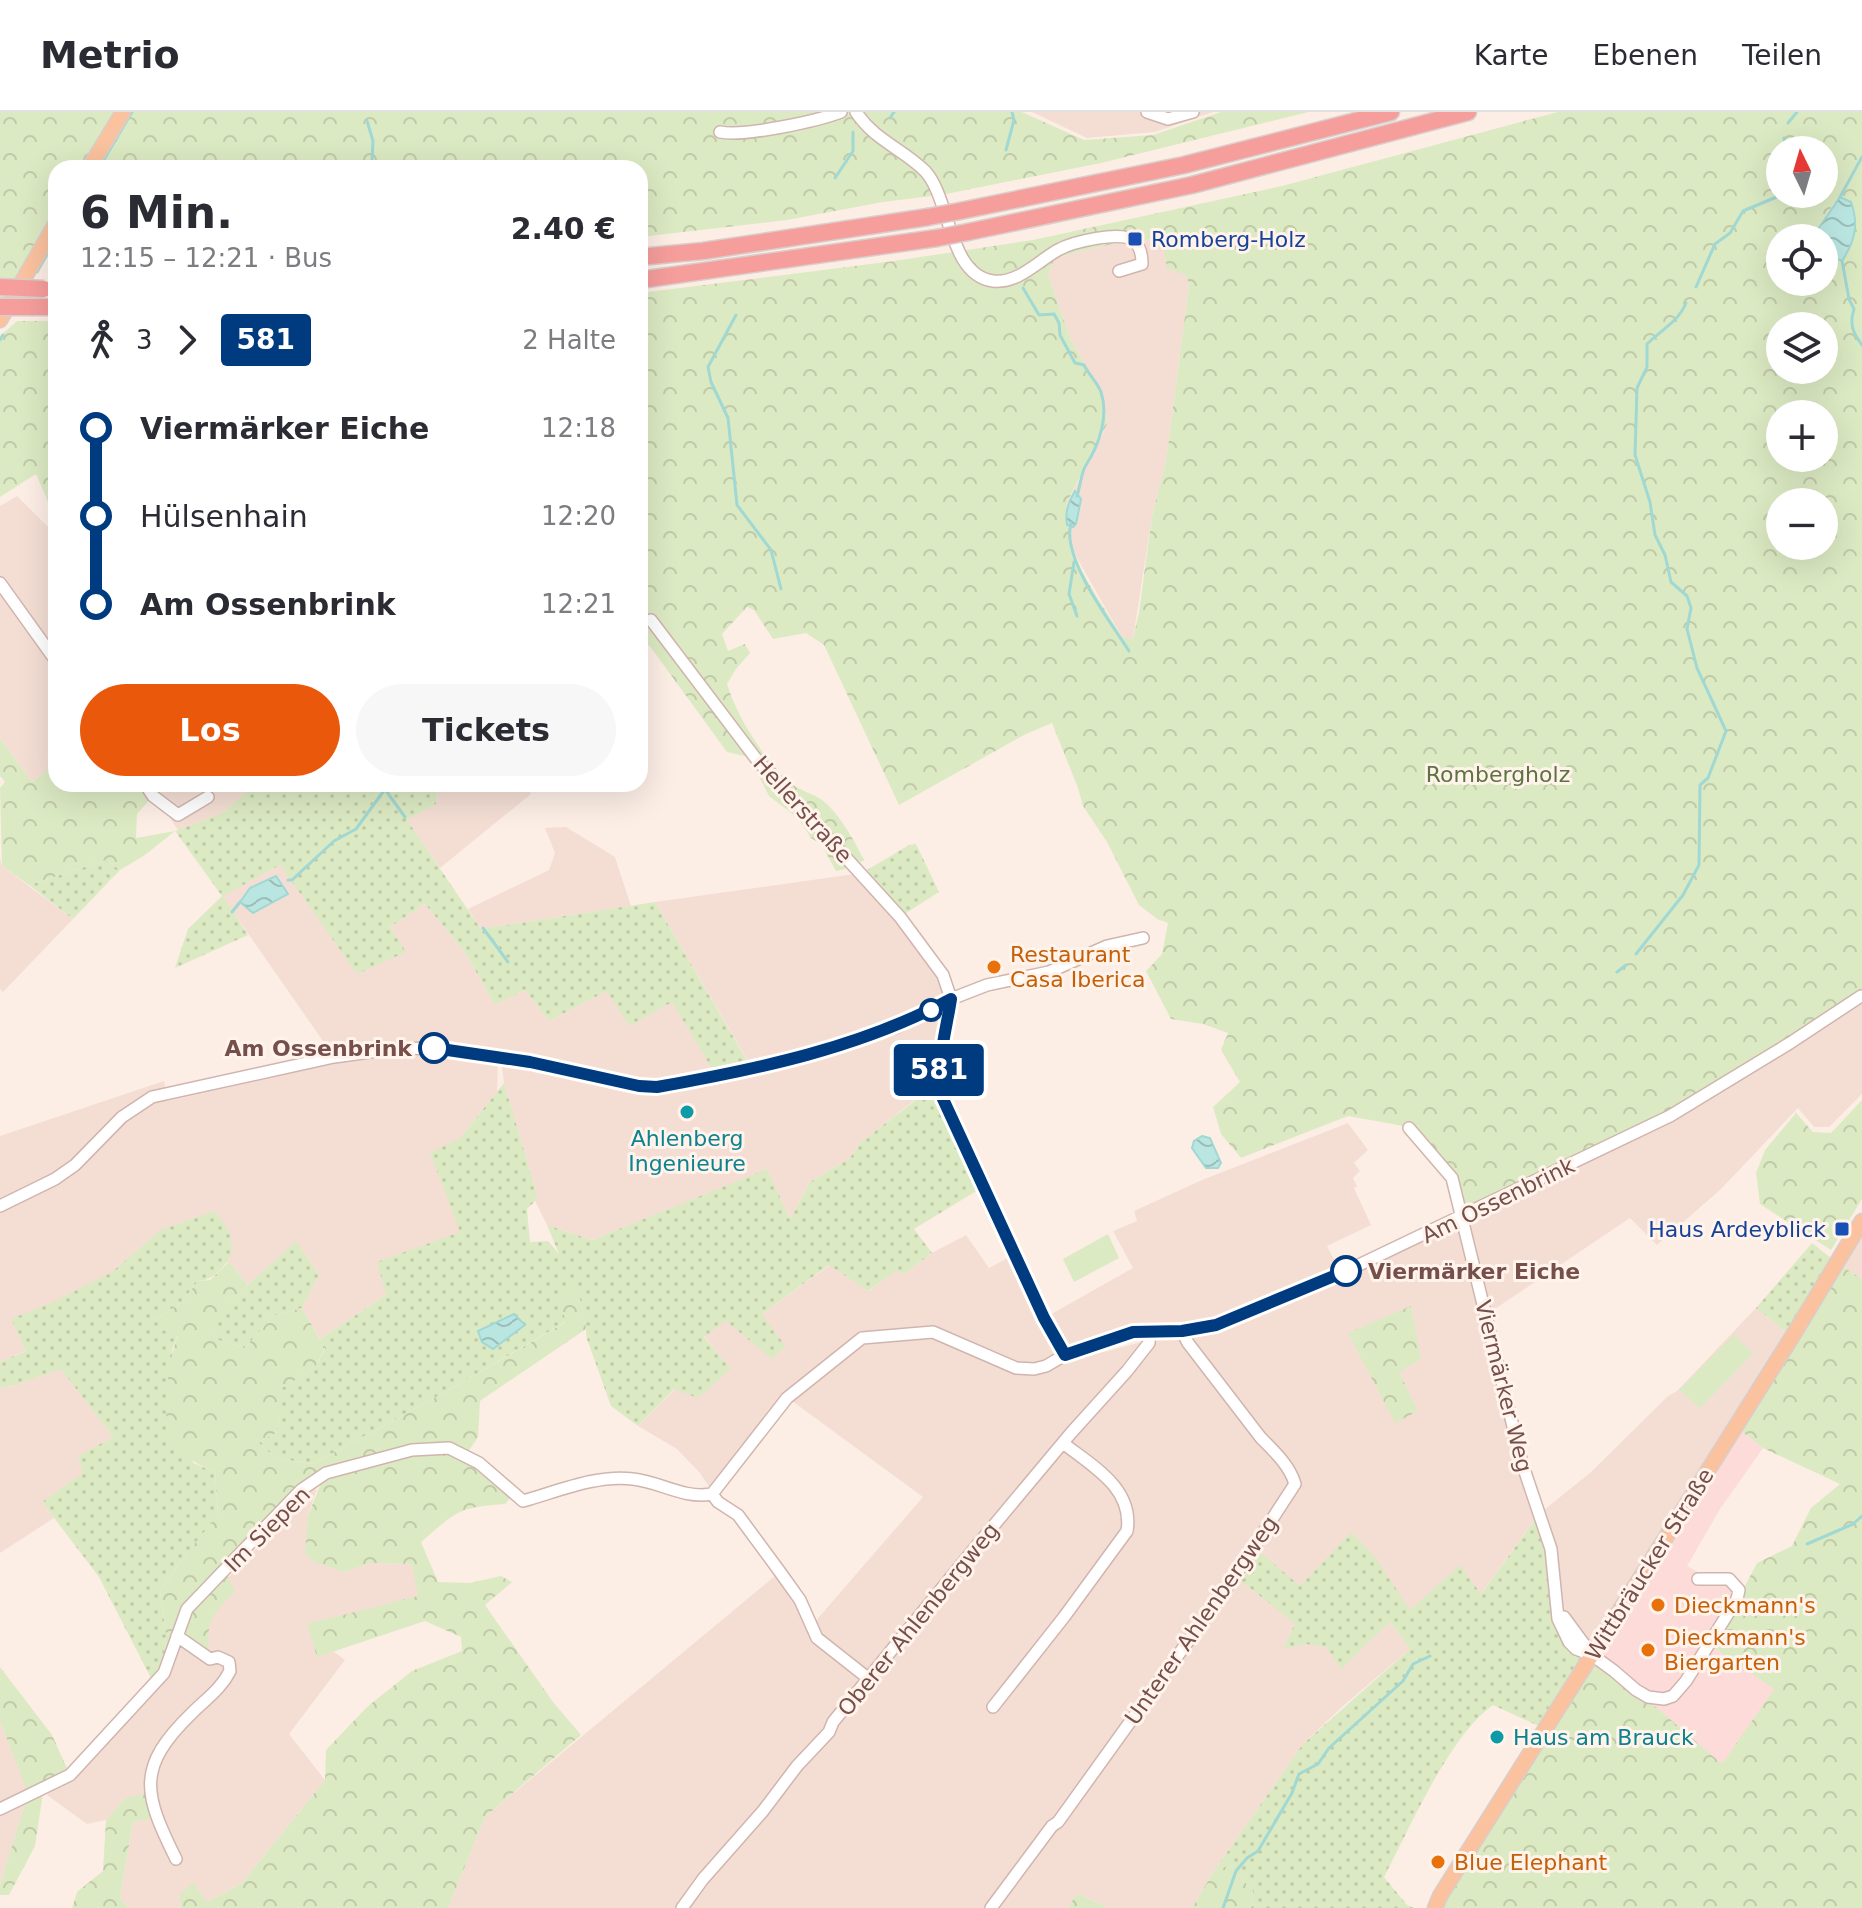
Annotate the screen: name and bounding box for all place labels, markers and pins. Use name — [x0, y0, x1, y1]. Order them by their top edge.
place label: Romberg-Holz — [1151, 227, 1306, 252]
marker: Romberg-Holz — [1126, 230, 1144, 248]
place label: Restaurant Casa Iberica — [1010, 942, 1146, 992]
marker: Restaurant Casa Iberica — [985, 958, 1003, 976]
unlabelled marker — [920, 999, 942, 1021]
marker: Am Ossenbrink — [419, 1033, 449, 1063]
place label: Am Ossenbrink — [224, 1036, 413, 1061]
marker: Ahlenberg Ingenieure — [678, 1103, 696, 1121]
place label: Ahlenberg Ingenieure — [628, 1126, 746, 1176]
place label: Haus Ardeyblick — [1648, 1217, 1826, 1242]
marker: Haus Ardeyblick — [1833, 1220, 1851, 1238]
marker: Viermärker Eiche — [1331, 1256, 1361, 1286]
place label: Viermärker Eiche — [1368, 1259, 1580, 1284]
place label: Dieckmann's — [1674, 1593, 1816, 1618]
marker: Dieckmann's — [1649, 1596, 1667, 1614]
place label: Dieckmann's Biergarten — [1664, 1625, 1806, 1675]
marker: Dieckmann's Biergarten — [1639, 1641, 1657, 1659]
place label: Haus am Brauck — [1513, 1725, 1694, 1750]
marker: Haus am Brauck — [1488, 1728, 1506, 1746]
place label: Blue Elephant — [1454, 1850, 1608, 1875]
marker: Blue Elephant — [1429, 1853, 1447, 1871]

